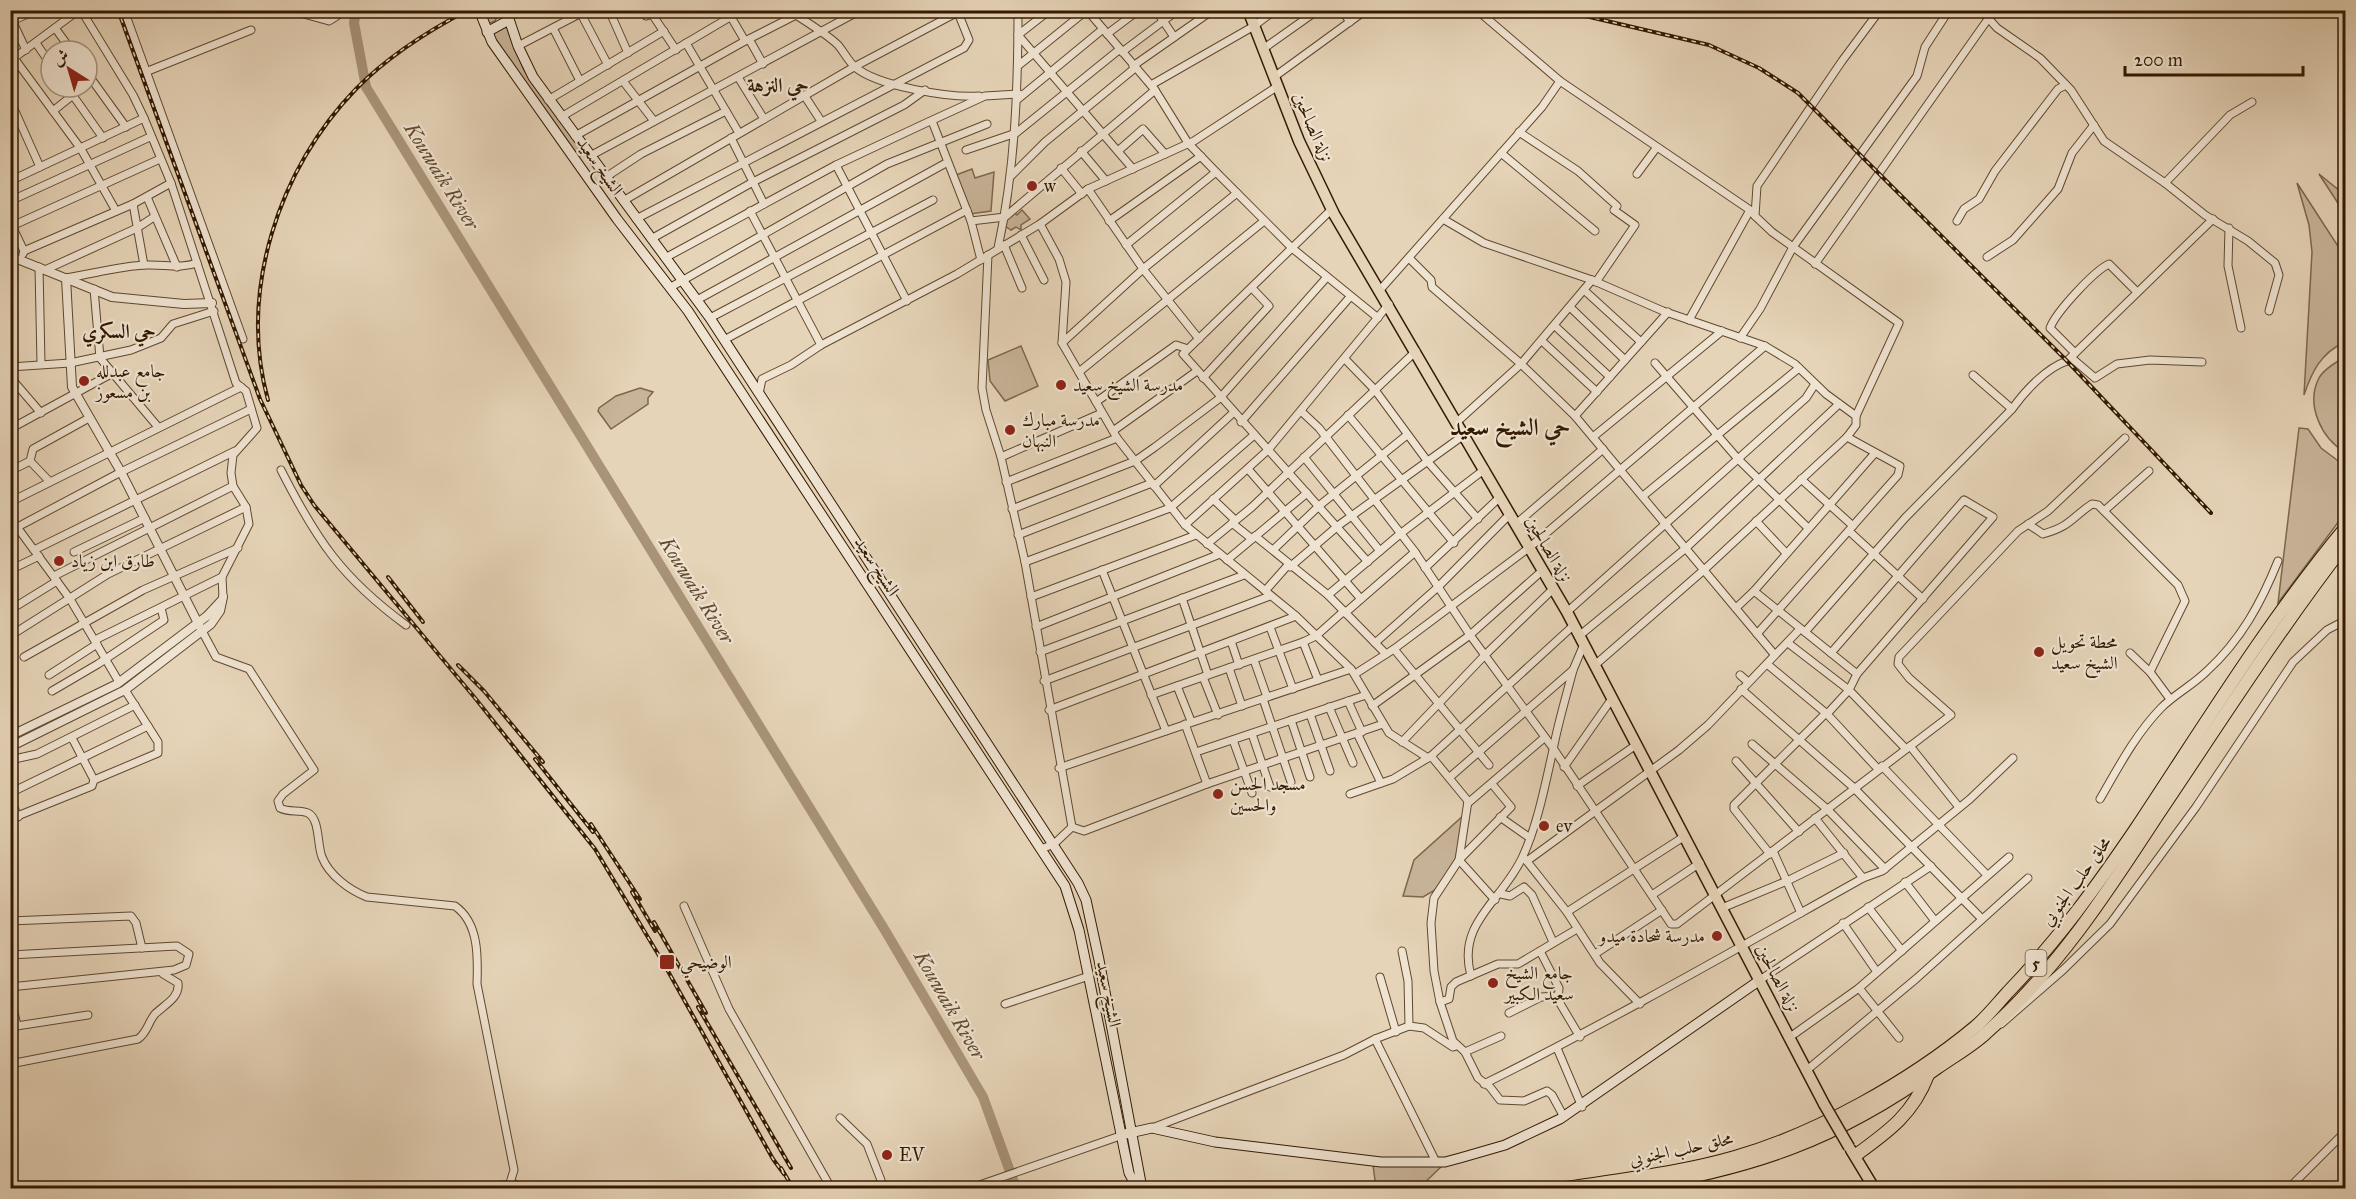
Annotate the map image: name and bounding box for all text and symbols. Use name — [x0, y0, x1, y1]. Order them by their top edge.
north arrow — [39, 39, 99, 99]
scale bar — [2125, 39, 2304, 77]
text: ش — [48, 45, 72, 70]
text: 200 m — [2134, 49, 2183, 71]
district label: حي النزهة — [747, 73, 809, 101]
street label: نزلة الصالحين — [1288, 88, 1338, 166]
water label: Kouwaik River — [399, 117, 485, 235]
street label: الشيخ سعيد — [568, 132, 628, 203]
place label: w — [1044, 175, 1056, 197]
marker: w — [1025, 179, 1039, 193]
district label: حي السكري — [82, 319, 156, 348]
place label: جامع عبدلله بن مسعوز — [94, 360, 165, 403]
marker: جامع عبدلله بن مسعوز — [77, 374, 91, 388]
place label: مدرسة الشيخ سعيد — [1073, 374, 1183, 401]
marker: مدرسة الشيخ سعيد — [1054, 378, 1068, 392]
place label: مدرسة مبارك النبهان — [1022, 409, 1100, 453]
district label: حي الشيخ سعيد — [1450, 412, 1570, 449]
marker: مدرسة مبارك النبهان — [1003, 423, 1017, 437]
street label: نزلة الصالحين — [1521, 511, 1577, 587]
water label: Kouwaik River — [654, 531, 740, 649]
street label: الشيخ سعيد — [845, 532, 904, 603]
place label: طارق ابن زياد — [71, 550, 155, 572]
marker: طارق ابن زياد — [52, 554, 66, 568]
place label: محطة تحويل الشيخ سعيد — [2051, 631, 2118, 679]
marker: محطة تحويل الشيخ سعيد — [2032, 645, 2046, 659]
place label: مسجد الحسن والحسين — [1230, 773, 1306, 816]
marker: مسجد الحسن والحسين — [1211, 787, 1225, 801]
place label: ev — [1556, 815, 1573, 837]
marker: ev — [1537, 819, 1551, 833]
street label: محلق حلب الجنوبي — [2036, 832, 2119, 932]
place label: مدرسة شحادة ميدو — [1597, 925, 1705, 947]
marker: مدرسة شحادة ميدو — [1710, 929, 1724, 943]
street label: نزلة الصالحين — [1751, 940, 1805, 1016]
water label: Kouwaik River — [909, 945, 992, 1065]
road number: 5 — [2026, 950, 2046, 976]
place label: الوضيحي — [680, 951, 732, 979]
marker: الوضيحي — [658, 953, 676, 971]
street label: الشيخ سعيد — [1087, 959, 1126, 1030]
place label: جامع الشيخ سعيد الكبير — [1503, 962, 1574, 1005]
marker: جامع الشيخ سعيد الكبير — [1486, 976, 1500, 990]
street label: محلق حلب الجنوبي — [1627, 1127, 1736, 1175]
place label: EV — [899, 1144, 926, 1166]
marker: EV — [880, 1148, 894, 1162]

